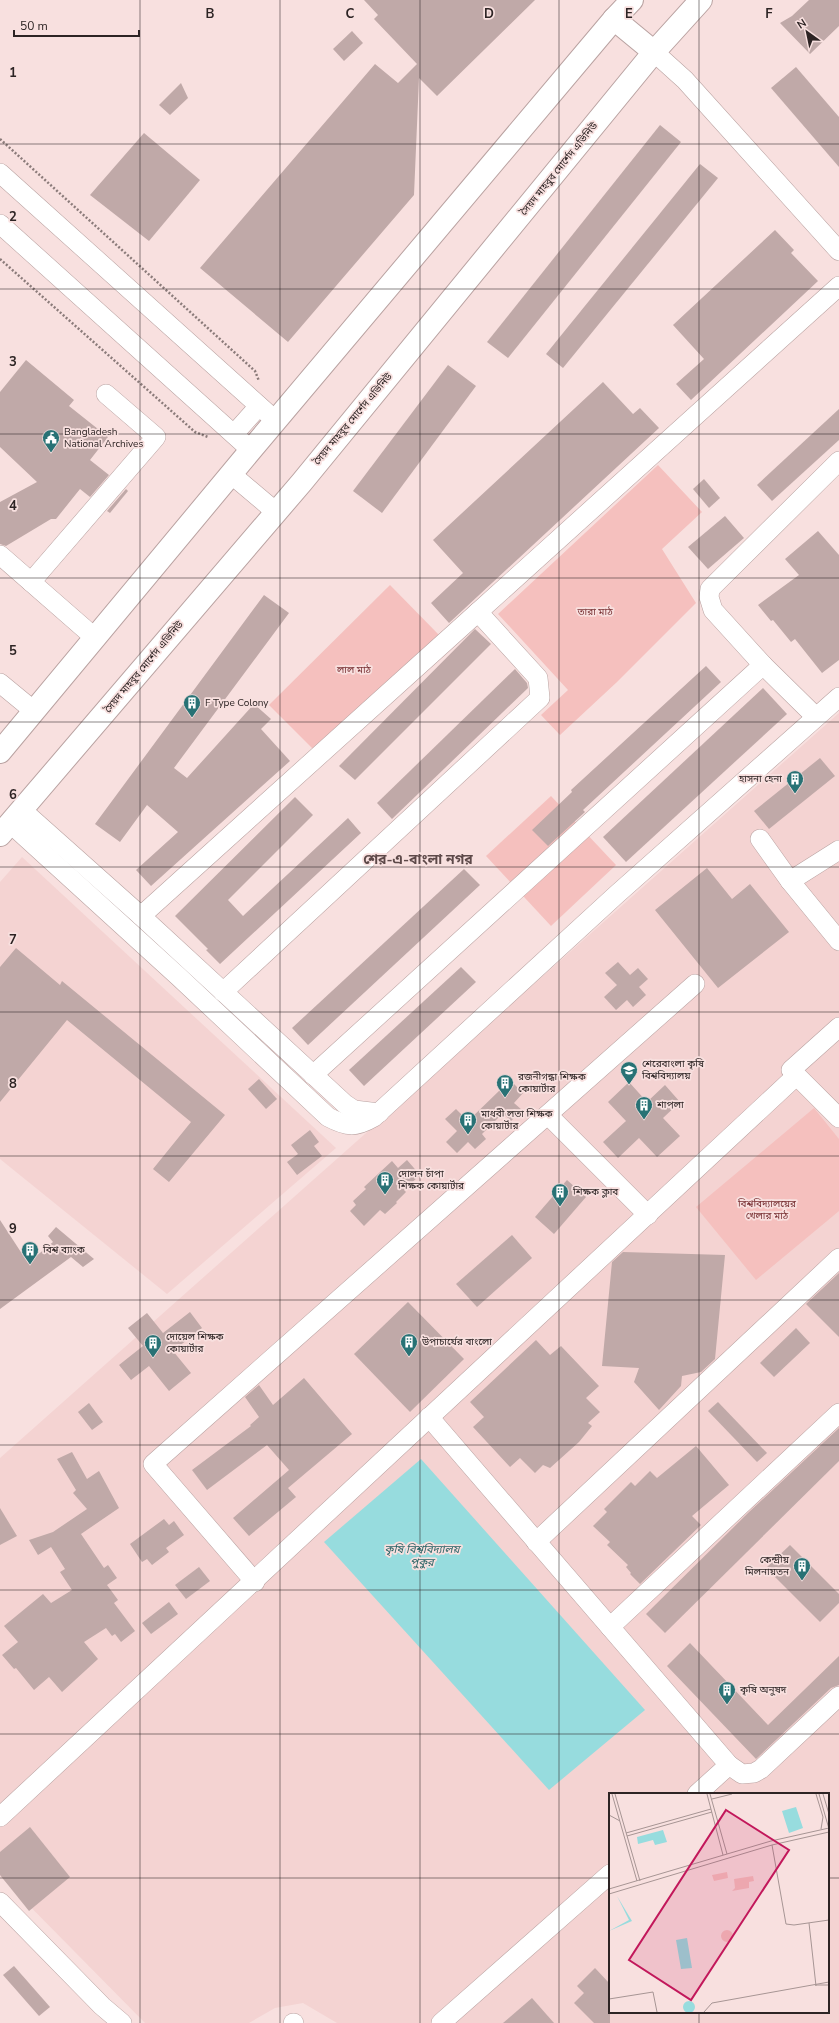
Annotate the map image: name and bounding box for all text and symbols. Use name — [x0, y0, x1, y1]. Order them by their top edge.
text: B — [206, 5, 215, 23]
text: C — [346, 5, 355, 23]
text: D — [484, 5, 494, 23]
text: E — [625, 5, 633, 23]
text: F — [765, 5, 773, 23]
scale bar — [14, 12, 139, 38]
north arrow — [787, 12, 827, 52]
text: N — [794, 16, 809, 33]
text: 50 m — [20, 18, 48, 34]
text: 1 — [9, 64, 17, 82]
street label: সৈয়দ মাহবুব মোর্শেদ এভিনিউ — [516, 119, 602, 219]
text: 2 — [9, 208, 17, 226]
text: 3 — [9, 353, 17, 371]
street label: সৈয়দ মাহবুব মোর্শেদ এভিনিউ — [310, 369, 396, 469]
place label: Bangladesh National Archives — [64, 425, 143, 451]
public building icon: Bangladesh National Archives — [41, 428, 61, 453]
text: 4 — [9, 497, 17, 515]
park label: তারা মাঠ — [576, 605, 613, 619]
street label: সৈয়দ মাহবুব মোর্শেদ এভিনিউ — [101, 617, 187, 717]
text: 5 — [9, 642, 17, 660]
park label: লাল মাঠ — [336, 663, 372, 677]
building icon: F Type Colony — [182, 693, 202, 718]
place label: F Type Colony — [205, 696, 269, 710]
building icon: হাসনা হেনা — [785, 769, 805, 794]
place label: হাসনা হেনা — [738, 772, 782, 786]
text: 6 — [9, 786, 17, 804]
district label: শের-এ-বাংলা নগর — [363, 850, 473, 869]
text: 7 — [9, 931, 17, 949]
place label: শেরেবাংলা কৃষি বিশ্ববিদ্যালয় — [641, 1057, 705, 1083]
school or university icon: শেরেবাংলা কৃষি বিশ্ববিদ্যালয় — [619, 1060, 639, 1085]
place label: রজনীগন্ধা শিক্ষক কোয়ার্টার — [517, 1070, 587, 1096]
building icon: রজনীগন্ধা শিক্ষক কোয়ার্টার — [495, 1073, 515, 1098]
text: 8 — [9, 1075, 17, 1093]
building icon: শাপলা — [634, 1095, 654, 1120]
place label: শাপলা — [656, 1098, 684, 1112]
place label: মাধবী লতা শিক্ষক কোয়ার্টার — [480, 1107, 554, 1133]
building icon: মাধবী লতা শিক্ষক কোয়ার্টার — [458, 1110, 478, 1135]
place label: দোলন চাঁপা শিক্ষক কোয়ার্টার — [397, 1167, 465, 1193]
building icon: দোলন চাঁপা শিক্ষক কোয়ার্টার — [375, 1170, 395, 1195]
building icon: শিক্ষক ক্লাব — [550, 1182, 570, 1207]
place label: শিক্ষক ক্লাব — [572, 1185, 619, 1199]
park label: বিশ্ববিদ্যালয়ের খেলার মাঠ — [737, 1197, 797, 1223]
text: 9 — [9, 1220, 17, 1238]
building icon: বিশ্ব ব্যাংক — [20, 1240, 40, 1265]
place label: বিশ্ব ব্যাংক — [42, 1243, 86, 1257]
place label: দোয়েল শিক্ষক কোয়ার্টার — [166, 1330, 225, 1356]
building icon: উপাচার্যের বাংলো — [399, 1332, 419, 1357]
building icon: দোয়েল শিক্ষক কোয়ার্টার — [143, 1333, 163, 1358]
place label: উপাচার্যের বাংলো — [421, 1335, 492, 1349]
water label: কৃষি বিশ্ববিদ্যালয় পুকুর — [385, 1542, 462, 1570]
place label: কেন্দ্রীয় মিলনায়তন — [744, 1553, 790, 1579]
building icon: কেন্দ্রীয় মিলনায়তন — [792, 1556, 812, 1581]
building icon: কৃষি অনুষদ — [717, 1680, 737, 1705]
place label: কৃষি অনুষদ — [739, 1683, 787, 1697]
inset map — [609, 1793, 829, 2013]

